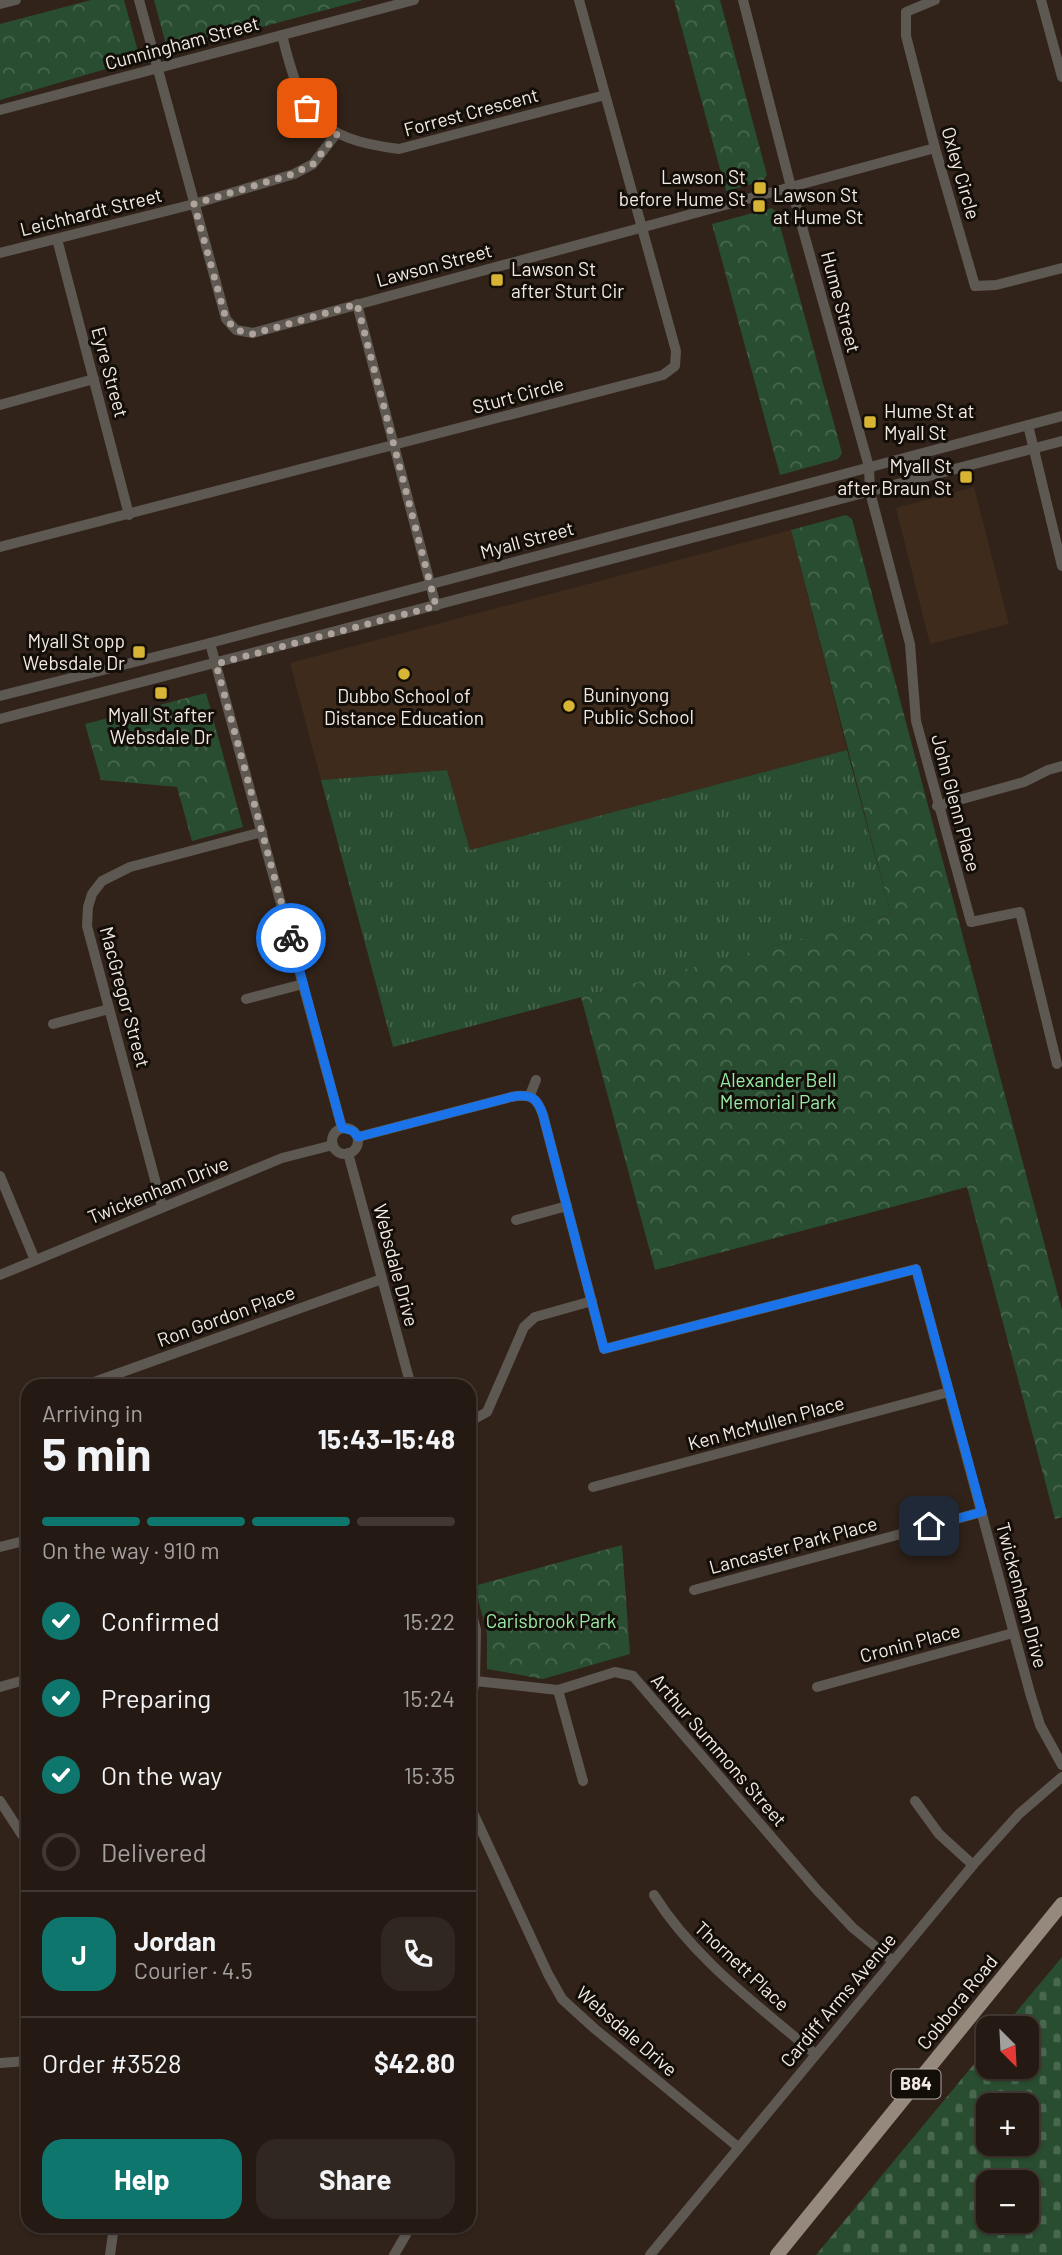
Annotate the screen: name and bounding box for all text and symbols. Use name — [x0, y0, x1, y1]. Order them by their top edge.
street label: Cunningham Street — [102, 11, 262, 74]
pin — [277, 78, 337, 138]
street label: Forrest Crescent — [401, 82, 541, 141]
icon: bag — [288, 89, 326, 127]
street label: Oxley Circle — [937, 124, 986, 222]
place label: Lawson St before Hume St — [619, 165, 746, 210]
marker: Lawson St before Hume St — [752, 180, 768, 196]
street label: Leichhardt Street — [17, 183, 164, 240]
place label: Lawson St at Hume St — [773, 183, 863, 228]
marker: Lawson St at Hume St — [751, 198, 767, 214]
street label: Lawson Street — [373, 238, 494, 291]
street label: Hume Street — [817, 249, 866, 355]
place label: Lawson St after Sturt Cir — [511, 257, 624, 302]
marker: Lawson St after Sturt Cir — [489, 272, 505, 288]
street label: Eyre Street — [87, 324, 134, 420]
street label: Sturt Circle — [470, 371, 566, 418]
place label: Hume St at Myall St — [884, 399, 974, 444]
marker: Hume St at Myall St — [862, 414, 878, 430]
place label: Myall St after Braun St — [837, 454, 952, 499]
marker: Myall St after Braun St — [958, 469, 974, 485]
street label: Myall Street — [477, 516, 576, 563]
place label: Myall St opp Websdale Dr — [23, 629, 125, 674]
marker: Myall St opp Websdale Dr — [131, 644, 147, 660]
marker: Dubbo School of Distance Education — [396, 666, 412, 682]
place label: Buninyong Public School — [583, 683, 694, 728]
place label: Dubbo School of Distance Education — [324, 684, 484, 729]
marker: Myall St after Websdale Dr — [153, 685, 169, 701]
marker: Buninyong Public School — [561, 698, 577, 714]
place label: Myall St after Websdale Dr — [108, 703, 214, 748]
street label: John Glenn Place — [927, 732, 986, 874]
courier — [256, 903, 326, 973]
icon: bike — [272, 919, 310, 957]
street label: MacGregor Street — [96, 924, 155, 1070]
park label: Alexander Bell Memorial Park — [720, 1068, 836, 1113]
street label: Twickenham Drive — [84, 1151, 232, 1228]
street label: Websdale Drive — [369, 1201, 424, 1329]
street label: Ron Gordon Place — [154, 1280, 298, 1351]
street label: Ken McMullen Place — [685, 1391, 847, 1454]
text: Arriving in — [42, 1399, 143, 1427]
text: 15:43–15:48 — [318, 1423, 455, 1454]
text: 5 min — [42, 1425, 151, 1480]
pin — [899, 1496, 959, 1556]
icon: home — [910, 1507, 948, 1545]
street label: Lancaster Park Place — [706, 1511, 880, 1578]
street label: Twickenham Drive — [992, 1520, 1053, 1670]
text: On the way · 910 m — [42, 1536, 220, 1564]
icon: check — [42, 1602, 80, 1640]
text: Confirmed — [101, 1605, 220, 1636]
text: 15:22 — [403, 1607, 455, 1635]
park label: Carisbrook Park — [486, 1609, 616, 1632]
street label: Cronin Place — [857, 1618, 963, 1667]
street label: Arthur Summons Street — [647, 1669, 792, 1831]
icon: check — [42, 1679, 80, 1717]
text: Preparing — [101, 1682, 211, 1713]
text: 15:24 — [402, 1684, 455, 1712]
icon: check — [42, 1756, 80, 1794]
text: On the way — [101, 1759, 222, 1790]
text: 15:35 — [404, 1761, 455, 1789]
text: Delivered — [101, 1836, 207, 1867]
street label: Thornett Place — [690, 1916, 795, 2015]
button: phone — [381, 1917, 455, 1991]
text: Jordan — [134, 1925, 216, 1956]
street label: Cardiff Arms Avenue — [775, 1928, 900, 2071]
text: J — [71, 1939, 87, 1970]
street label: Cobbora Road — [911, 1950, 1002, 2054]
text: Courier · 4.5 — [134, 1956, 253, 1984]
street label: Websdale Drive — [572, 1981, 682, 2081]
north arrow — [976, 2016, 1040, 2079]
map controls — [976, 2016, 1039, 2233]
text: Order #3528 — [42, 2047, 182, 2078]
text: $42.80 — [374, 2047, 455, 2078]
road number: B84 — [892, 2070, 940, 2098]
button: + — [976, 2093, 1039, 2156]
button: Help — [42, 2139, 242, 2219]
button: Share — [256, 2139, 455, 2219]
button: − — [976, 2170, 1039, 2233]

